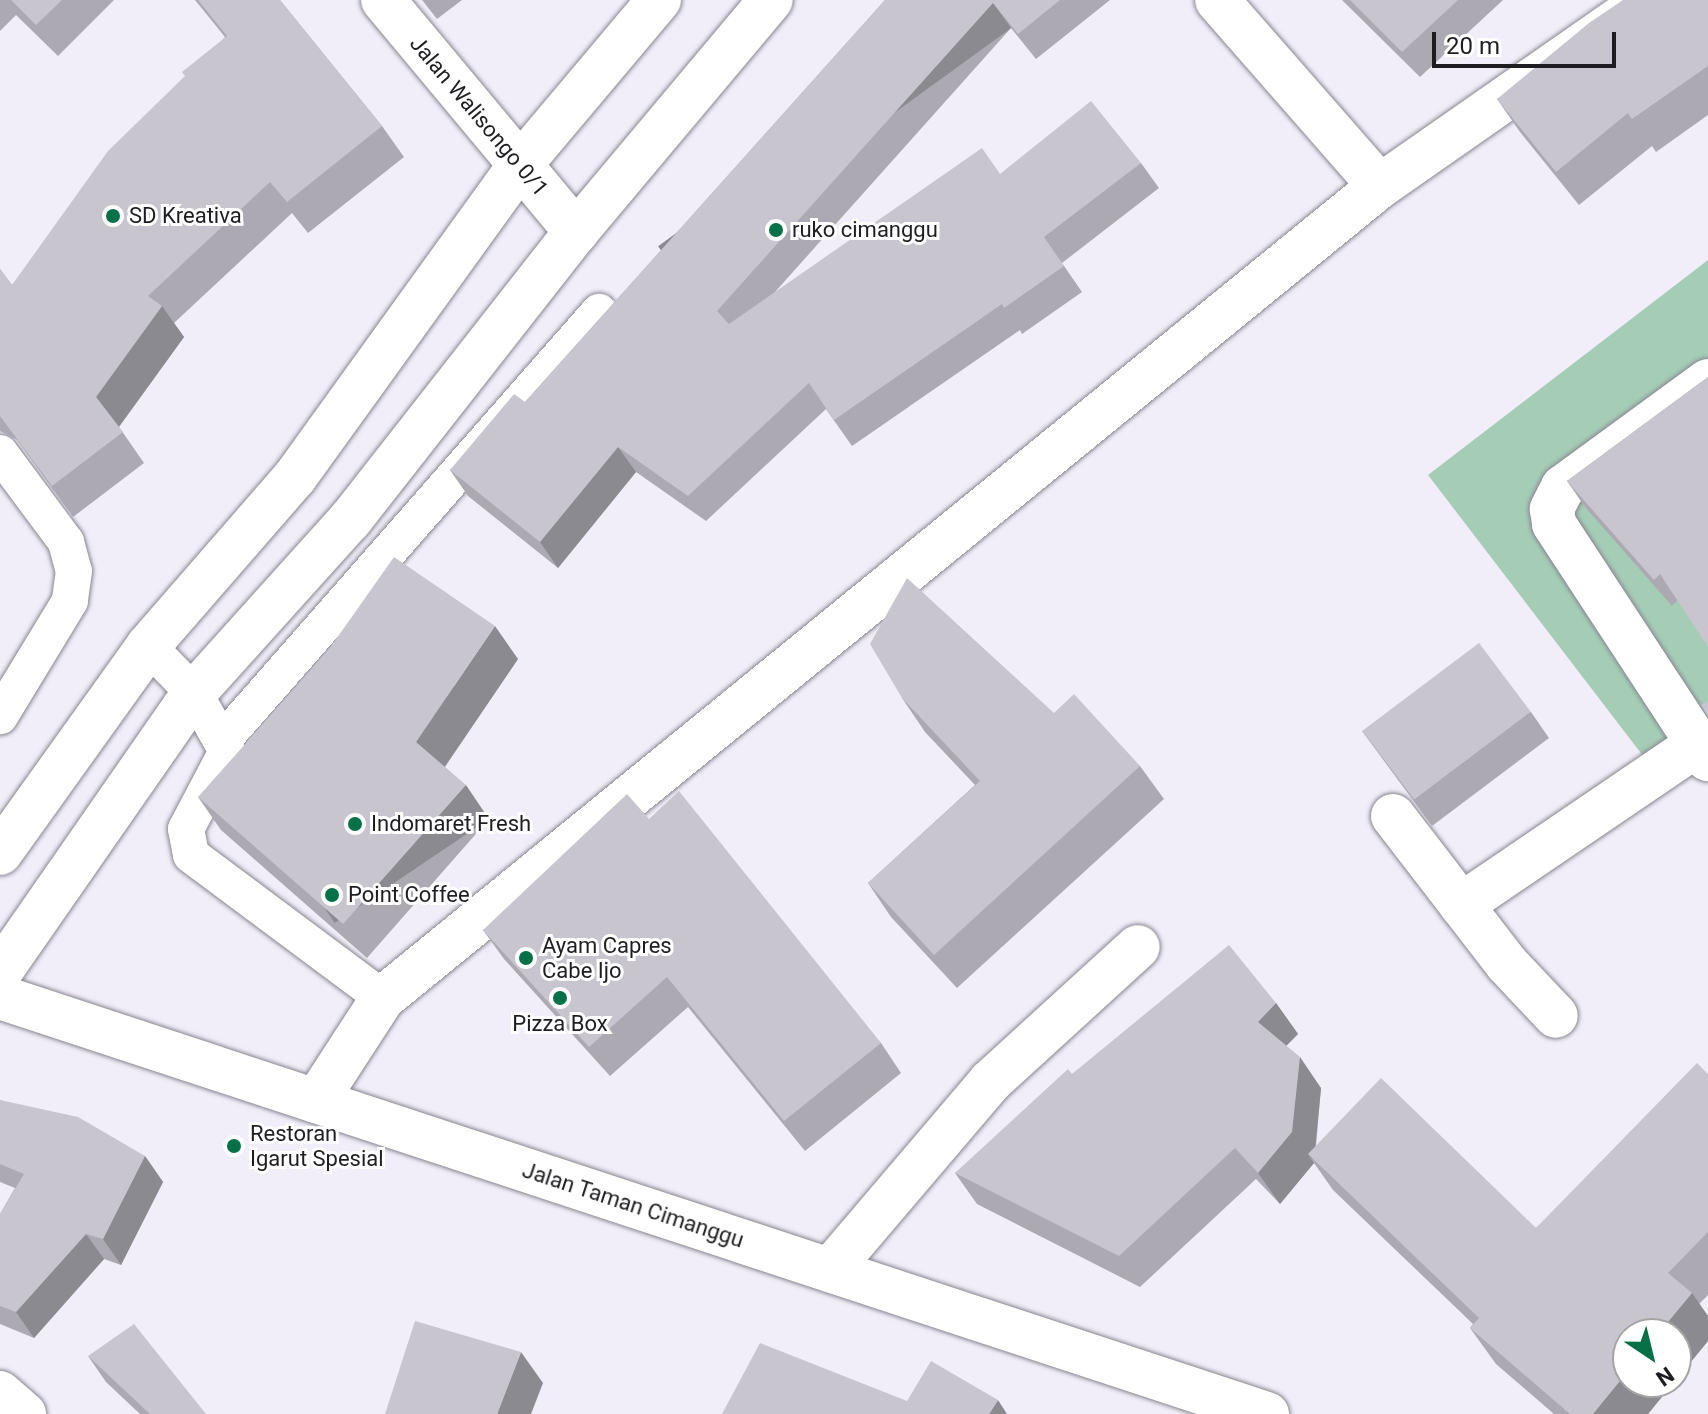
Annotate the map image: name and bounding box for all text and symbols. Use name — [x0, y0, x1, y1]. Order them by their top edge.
scale bar — [1436, 16, 1620, 66]
street label: Jalan Walisongo 0/1 — [404, 31, 554, 201]
text: 20 m — [1446, 32, 1500, 60]
place label: SD Kreativa — [129, 203, 242, 229]
marker: SD Kreativa — [104, 207, 122, 225]
place label: ruko cimanggu — [792, 217, 938, 243]
marker: ruko cimanggu — [767, 221, 785, 239]
place label: Indomaret Fresh — [371, 811, 531, 837]
marker: Indomaret Fresh — [346, 815, 364, 833]
place label: Point Coffee — [348, 882, 470, 908]
marker: Point Coffee — [323, 886, 341, 904]
place label: Ayam Capres Cabe Ijo — [542, 932, 672, 984]
marker: Ayam Capres Cabe Ijo — [517, 949, 535, 967]
marker: Pizza Box — [551, 989, 569, 1007]
place label: Pizza Box — [512, 1011, 608, 1037]
place label: Restoran Igarut Spesial — [250, 1120, 384, 1172]
marker: Restoran Igarut Spesial — [225, 1137, 243, 1155]
street label: Jalan Taman Cimanggu — [519, 1157, 747, 1253]
north arrow — [1612, 1318, 1692, 1398]
text: N — [1651, 1362, 1678, 1391]

